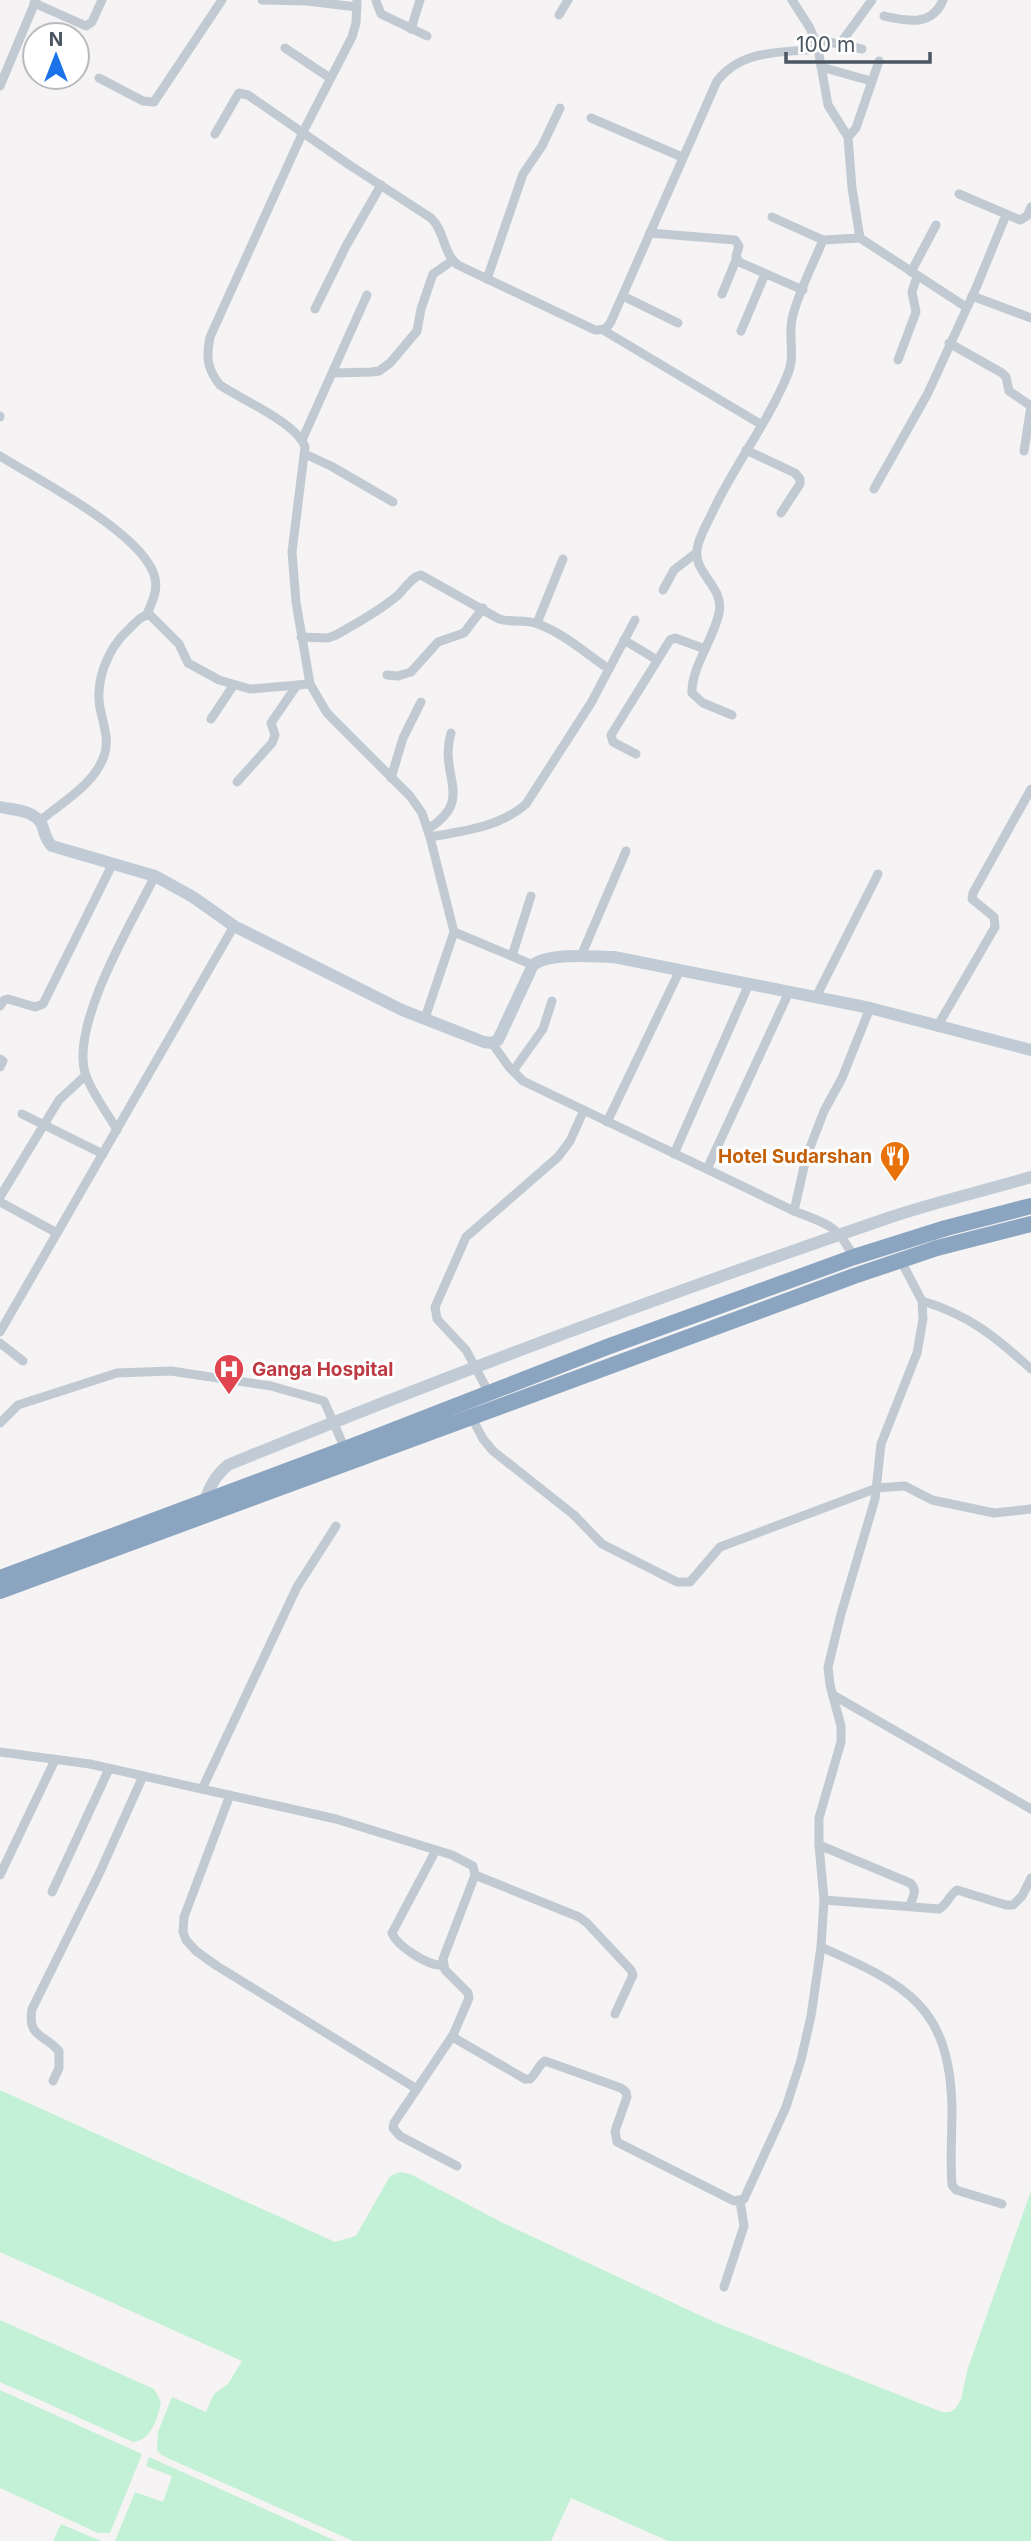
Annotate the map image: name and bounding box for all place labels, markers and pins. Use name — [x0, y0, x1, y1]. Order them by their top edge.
restaurant icon: Hotel Sudarshan — [878, 1139, 912, 1183]
place label: Hotel Sudarshan — [718, 1145, 872, 1168]
hospital icon: Ganga Hospital — [212, 1352, 246, 1396]
place label: Ganga Hospital — [252, 1358, 394, 1381]

